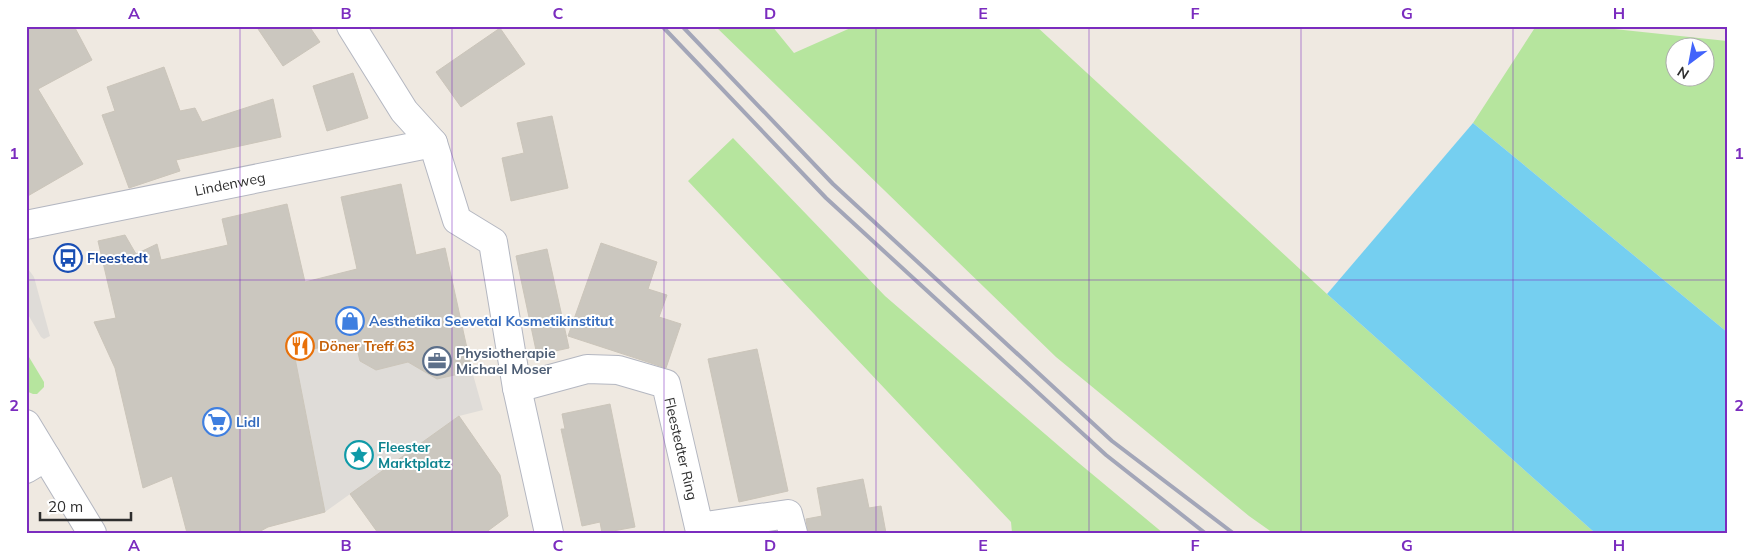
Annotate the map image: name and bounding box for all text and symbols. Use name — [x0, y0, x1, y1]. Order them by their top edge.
text: A — [128, 3, 140, 23]
text: B — [340, 3, 352, 23]
text: C — [553, 3, 564, 23]
text: D — [764, 3, 776, 23]
text: E — [978, 3, 988, 23]
text: F — [1190, 3, 1200, 23]
text: G — [1401, 3, 1413, 23]
text: H — [1613, 3, 1625, 23]
north arrow — [1666, 38, 1716, 88]
text: N — [1674, 63, 1692, 83]
text: 1 — [9, 143, 19, 163]
text: 1 — [1734, 143, 1744, 163]
street label: Lindenweg — [193, 168, 267, 200]
bus stop icon: Fleestedt — [53, 243, 83, 273]
place label: Fleestedt — [87, 249, 149, 267]
shop icon: Aesthetika Seevetal Kosmetikinstitut — [335, 306, 365, 336]
place label: Aesthetika Seevetal Kosmetikinstitut — [369, 312, 614, 330]
restaurant icon: Döner Treff 63 — [285, 331, 315, 361]
place label: Döner Treff 63 — [319, 337, 415, 355]
place label: Physiotherapie Michael Moser — [456, 344, 556, 378]
office icon: Physiotherapie Michael Moser — [422, 346, 452, 376]
text: 2 — [9, 395, 19, 415]
street label: Fleestedter Ring — [660, 395, 702, 502]
text: 2 — [1734, 395, 1744, 415]
supermarket icon: Lidl — [202, 407, 232, 437]
place label: Lidl — [236, 413, 260, 431]
place label: Fleester Marktplatz — [378, 438, 451, 472]
place icon: Fleester Marktplatz — [344, 440, 374, 470]
scale bar — [40, 489, 131, 521]
text: 20 m — [48, 497, 83, 516]
text: A — [128, 535, 140, 555]
text: B — [340, 535, 352, 555]
text: C — [553, 535, 564, 555]
text: D — [764, 535, 776, 555]
text: E — [978, 535, 988, 555]
text: F — [1190, 535, 1200, 555]
text: G — [1401, 535, 1413, 555]
text: H — [1613, 535, 1625, 555]

